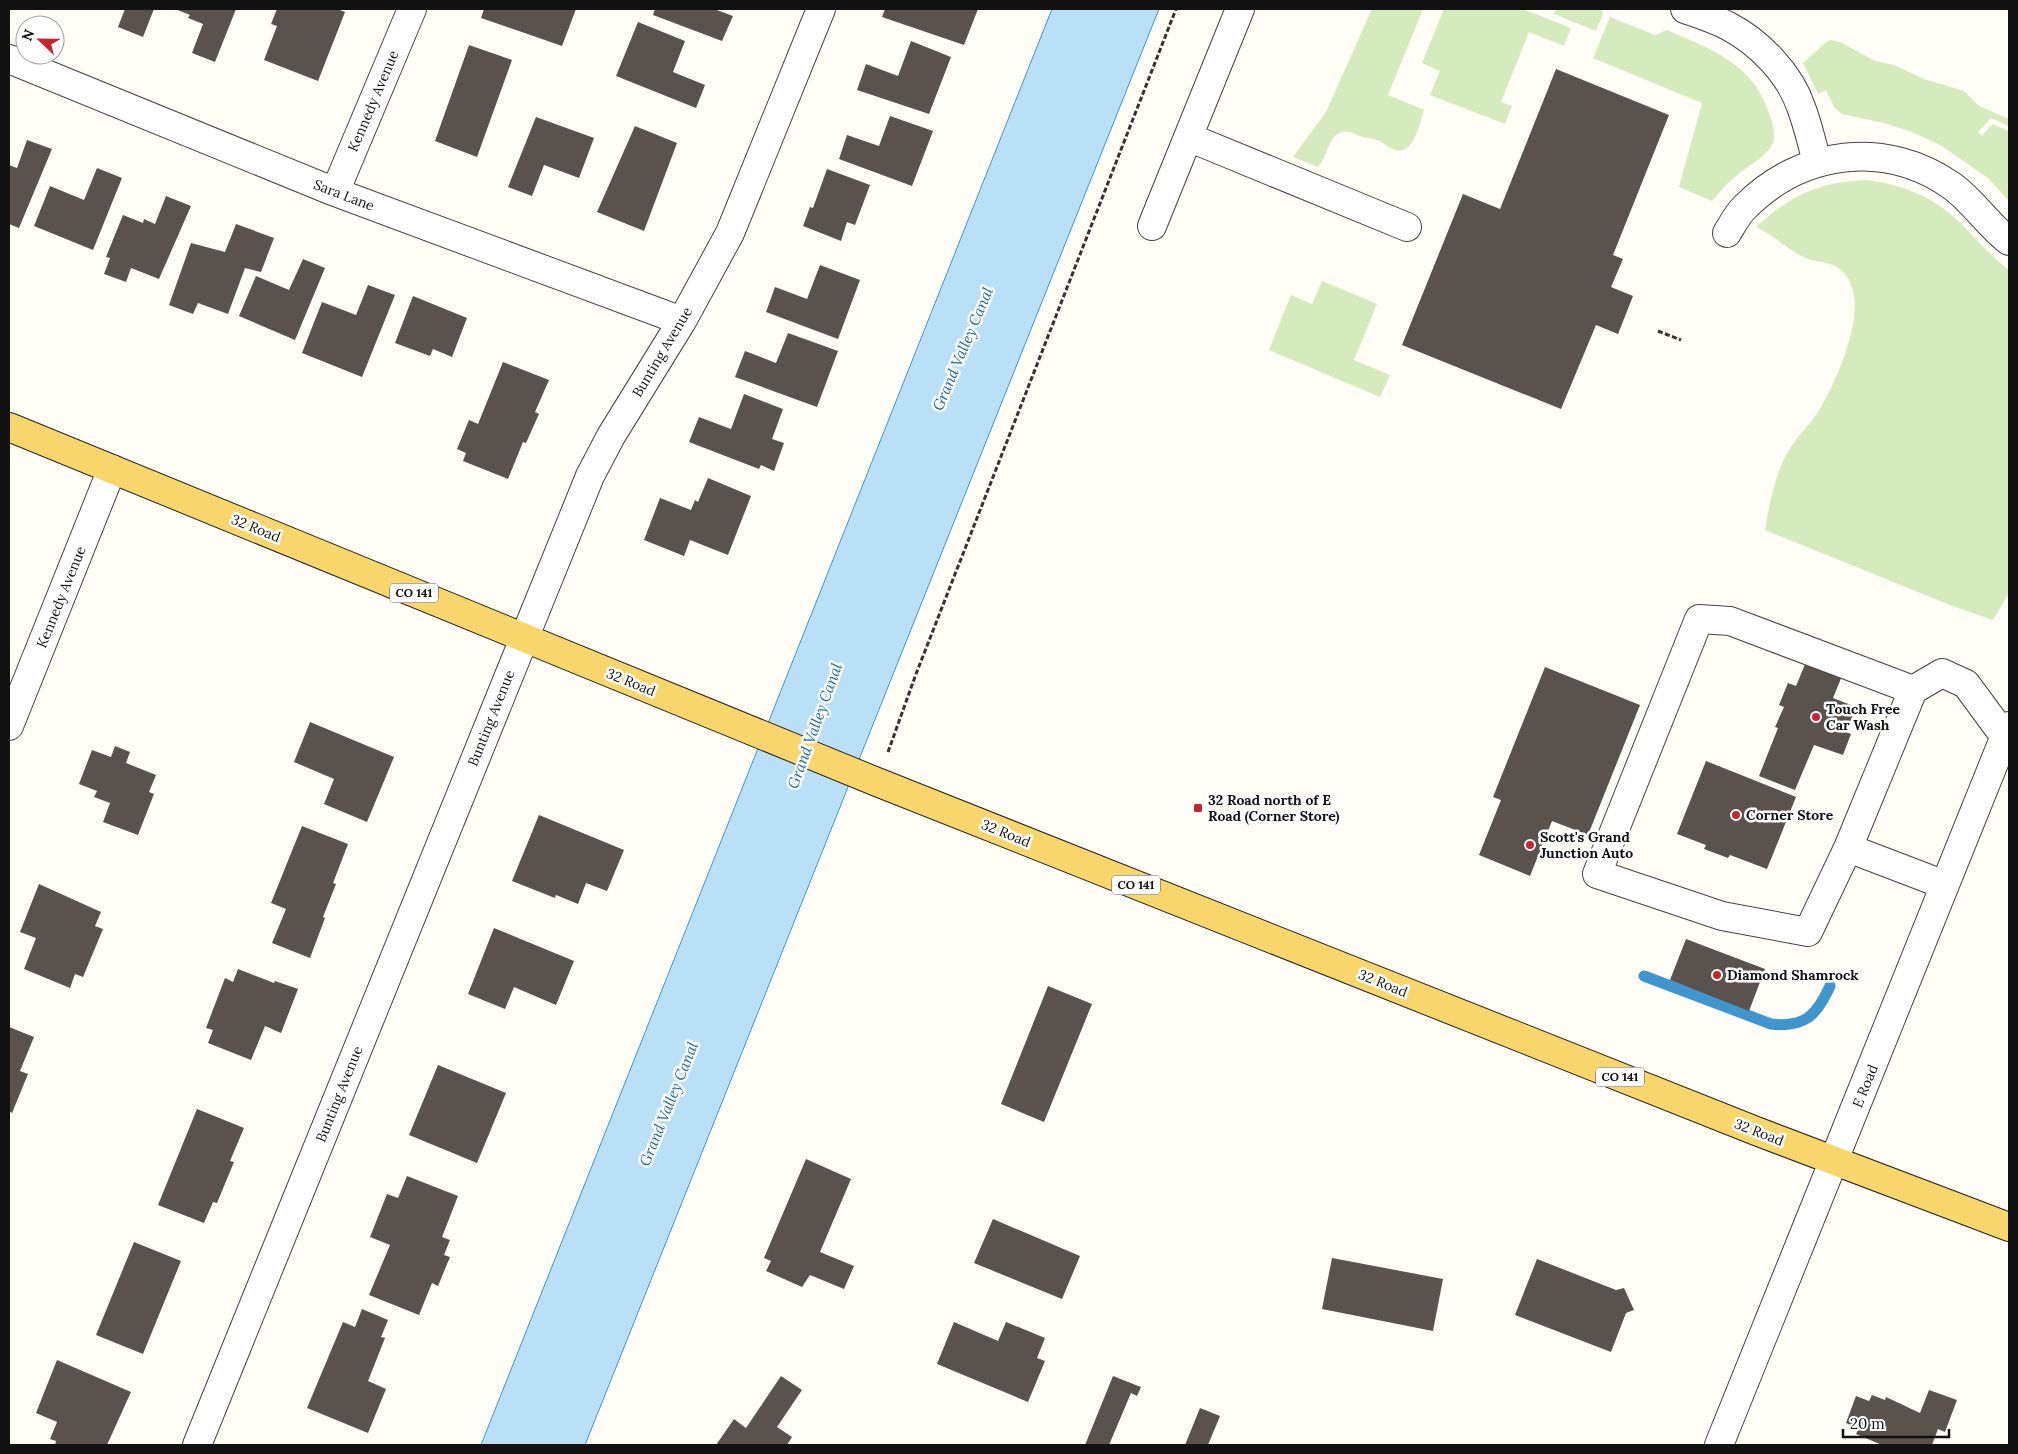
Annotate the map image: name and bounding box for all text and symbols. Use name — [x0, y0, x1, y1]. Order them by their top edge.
north arrow — [15, 15, 65, 65]
text: N — [18, 27, 38, 44]
street label: Kennedy Avenue — [344, 47, 403, 154]
street label: Sara Lane — [311, 175, 377, 215]
water label: Grand Valley Canal — [928, 284, 997, 413]
street label: Bunting Avenue — [628, 303, 696, 400]
street label: 32 Road — [229, 510, 283, 546]
street label: Kennedy Avenue — [32, 543, 90, 651]
road number: CO 141 — [390, 584, 438, 602]
water label: Grand Valley Canal — [783, 660, 846, 791]
street label: 32 Road — [604, 664, 658, 700]
street label: Bunting Avenue — [464, 667, 519, 769]
place label: Touch Free Car Wash — [1826, 700, 1901, 734]
marker: Touch Free Car Wash — [1810, 711, 1822, 723]
place label: 32 Road north of E Road (Corner Store) — [1208, 791, 1340, 825]
marker: 32 Road north of E Road (Corner Store) — [1192, 802, 1204, 814]
place label: Corner Store — [1746, 806, 1834, 824]
marker: Corner Store — [1730, 809, 1742, 821]
street label: 32 Road — [979, 815, 1033, 851]
place label: Scott's Grand Junction Auto — [1540, 828, 1633, 862]
marker: Scott's Grand Junction Auto — [1524, 839, 1536, 851]
road number: CO 141 — [1112, 876, 1160, 894]
street label: 32 Road — [1356, 965, 1410, 1001]
place label: Diamond Shamrock — [1727, 966, 1859, 984]
marker: Diamond Shamrock — [1711, 969, 1723, 981]
water label: Grand Valley Canal — [635, 1038, 702, 1169]
street label: Bunting Avenue — [312, 1043, 367, 1145]
street label: E Road — [1848, 1062, 1882, 1110]
road number: CO 141 — [1596, 1068, 1644, 1086]
street label: 32 Road — [1732, 1114, 1786, 1150]
scale bar — [1843, 1406, 1949, 1438]
text: 20 m — [1850, 1414, 1885, 1433]

